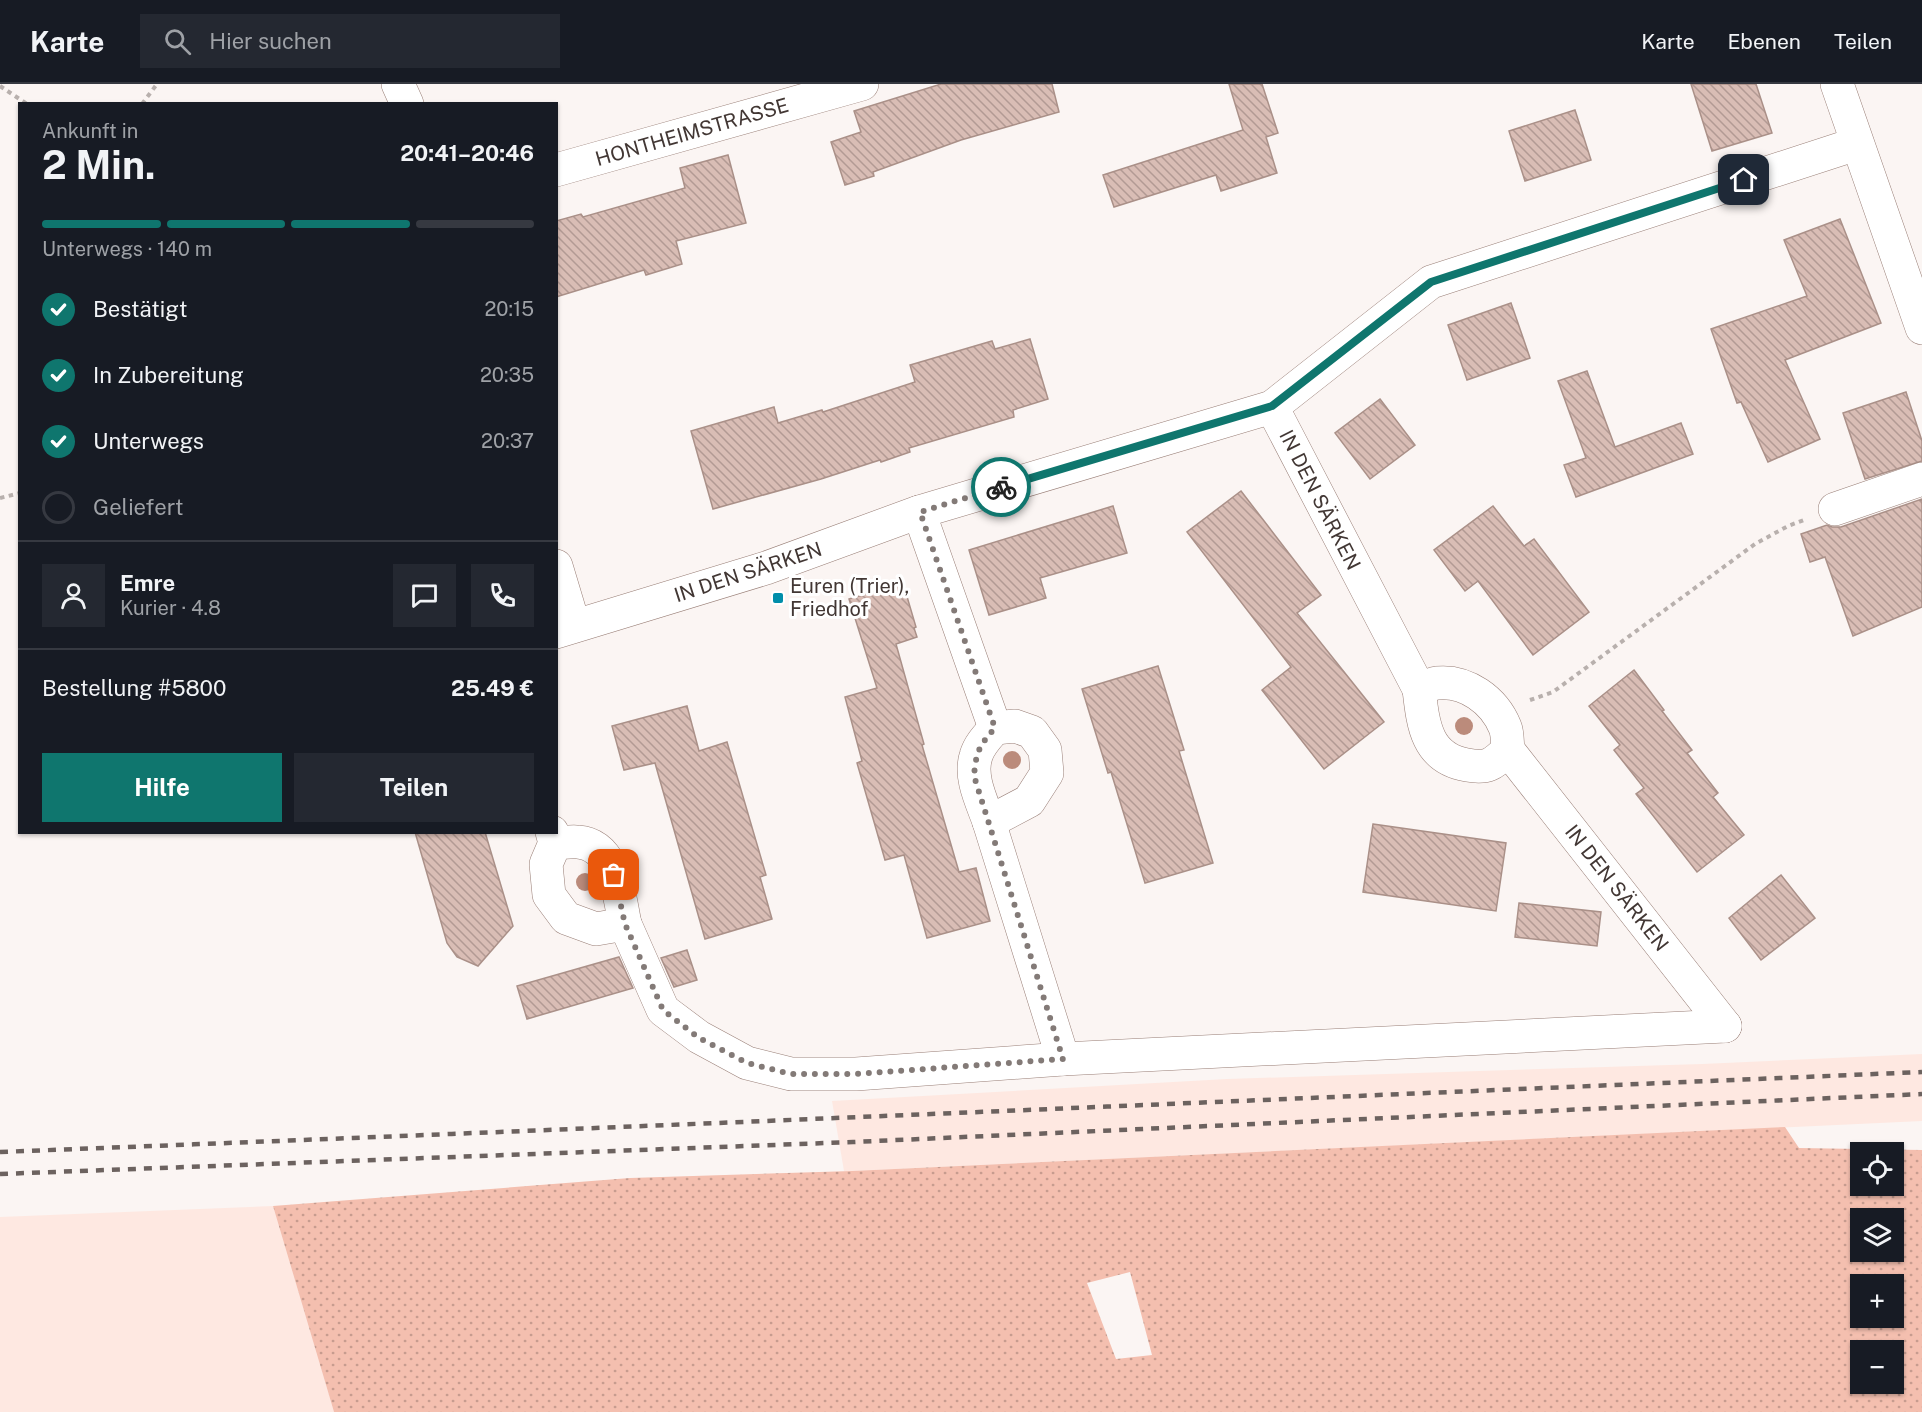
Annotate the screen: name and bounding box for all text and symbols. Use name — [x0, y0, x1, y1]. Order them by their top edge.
search box — [140, 14, 560, 68]
text: Karte — [30, 25, 104, 58]
icon: search — [161, 25, 194, 58]
text: Hier suchen — [209, 28, 332, 54]
text: Karte — [1641, 29, 1695, 54]
text: Ebenen — [1728, 29, 1801, 54]
text: Teilen — [1834, 29, 1892, 54]
street label: HONTHEIMSTRASSE — [593, 93, 791, 171]
text: Ankunft in — [42, 119, 138, 143]
text: 20:41–20:46 — [400, 140, 534, 166]
text: 2 Min. — [42, 142, 156, 188]
pin — [1718, 154, 1769, 205]
icon: home — [1727, 163, 1760, 196]
text: Unterwegs · 140 m — [42, 237, 212, 261]
icon: check — [42, 293, 75, 326]
text: Bestätigt — [93, 296, 188, 322]
text: 20:15 — [484, 297, 534, 321]
icon: check — [42, 359, 75, 392]
text: In Zubereitung — [93, 362, 244, 388]
text: 20:35 — [480, 363, 534, 387]
icon: check — [42, 425, 75, 458]
street label: IN DEN SÄRKEN — [1274, 426, 1366, 574]
text: Unterwegs — [93, 428, 204, 454]
text: 20:37 — [481, 429, 534, 453]
courier — [971, 457, 1031, 517]
icon: bike — [985, 471, 1018, 504]
text: Geliefert — [93, 494, 183, 520]
street label: IN DEN SÄRKEN — [671, 537, 825, 607]
button: person — [42, 564, 105, 627]
button: chat — [393, 564, 456, 627]
button: phone — [471, 564, 534, 627]
text: Emre — [120, 570, 175, 596]
place label: Euren (Trier), Friedhof — [790, 574, 909, 621]
marker: Euren (Trier), Friedhof — [771, 591, 785, 605]
text: Kurier · 4.8 — [120, 596, 221, 620]
text: Bestellung #5800 — [42, 675, 226, 701]
text: 25.49 € — [451, 675, 534, 701]
button: Hilfe — [42, 753, 282, 822]
button: Teilen — [294, 753, 534, 822]
street label: IN DEN SÄRKEN — [1560, 820, 1674, 956]
pin — [588, 849, 639, 900]
icon: bag — [597, 858, 630, 891]
map controls — [1850, 1142, 1904, 1394]
button: locate — [1850, 1142, 1904, 1196]
button: layers — [1850, 1208, 1904, 1262]
button: + — [1850, 1274, 1904, 1328]
button: − — [1850, 1340, 1904, 1394]

